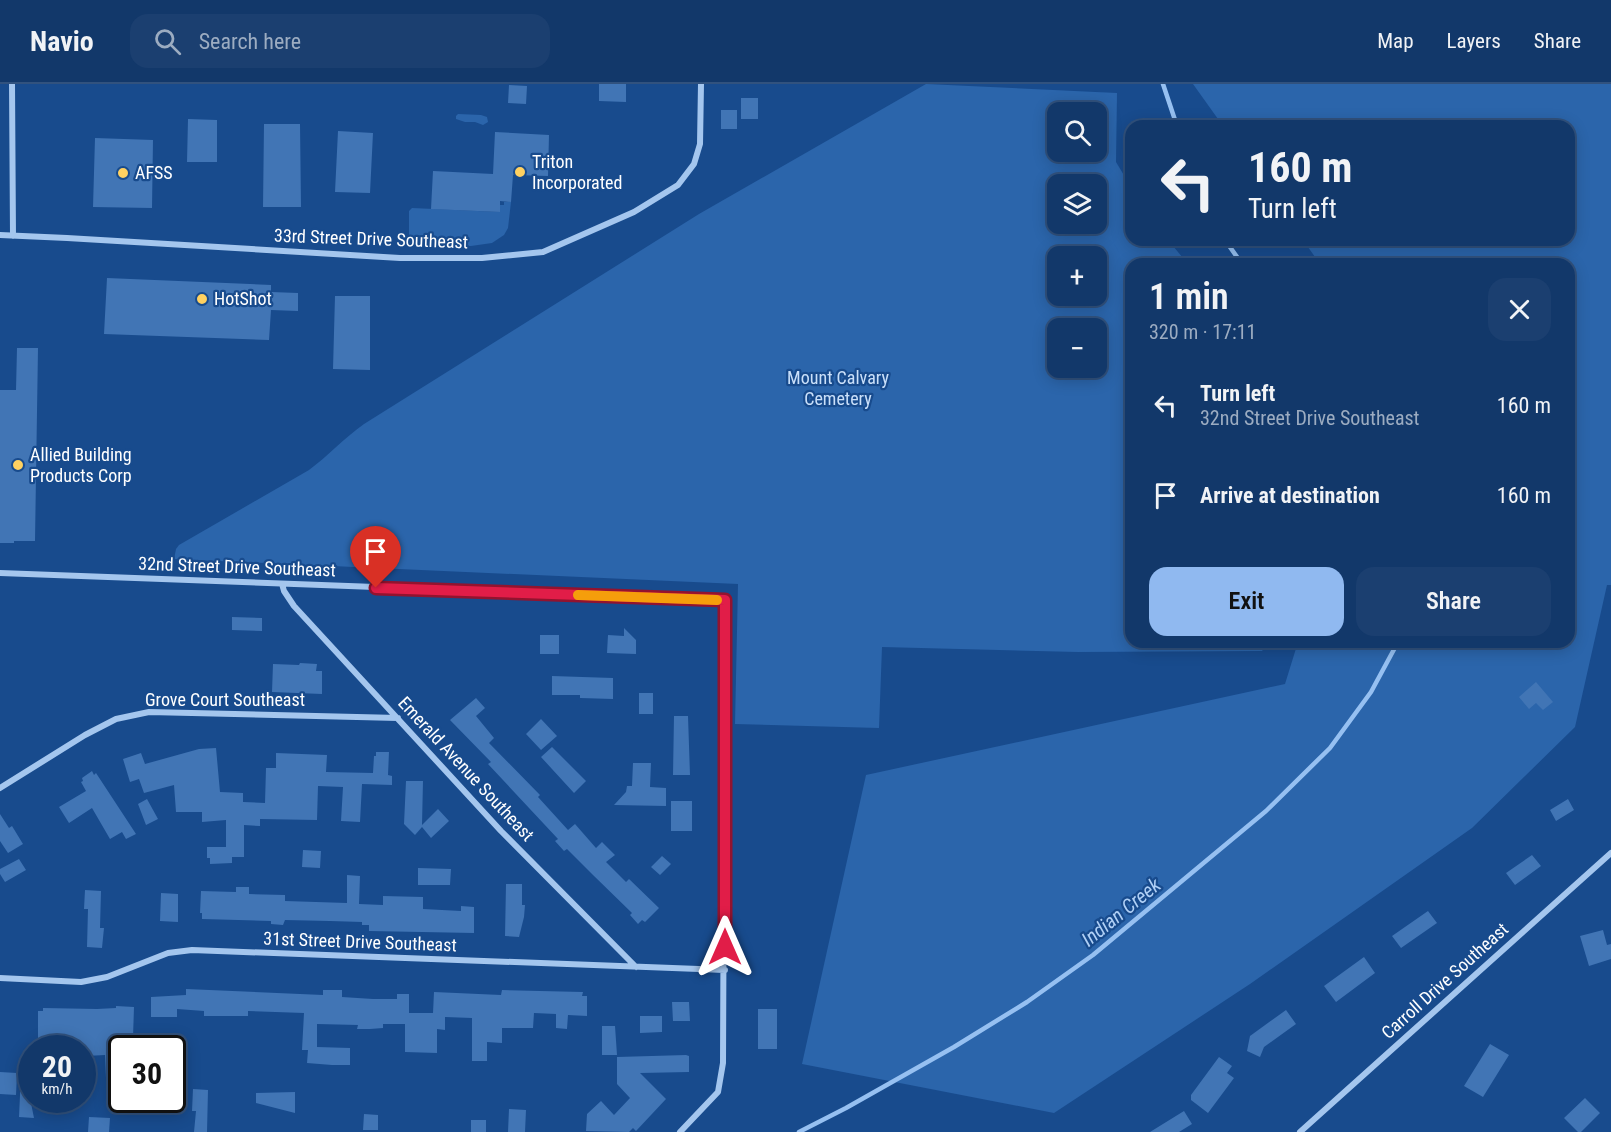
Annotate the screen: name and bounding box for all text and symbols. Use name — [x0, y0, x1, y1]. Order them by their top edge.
search box — [130, 14, 550, 68]
text: Navio — [30, 25, 94, 58]
icon: search — [151, 25, 184, 58]
text: Search here — [199, 29, 301, 54]
text: Map — [1377, 29, 1414, 53]
text: Layers — [1447, 29, 1501, 53]
text: Share — [1534, 29, 1581, 53]
map controls — [1047, 102, 1107, 378]
button: search — [1047, 102, 1107, 162]
text: 160 m — [1248, 143, 1353, 192]
icon: left — [1149, 144, 1227, 222]
place label: Triton Incorporated — [532, 151, 622, 193]
place label: AFSS — [135, 162, 173, 183]
marker: Triton Incorporated — [513, 165, 527, 179]
marker: AFSS — [116, 166, 130, 180]
button: layers — [1047, 174, 1107, 234]
text: Turn left — [1248, 193, 1337, 225]
street label: 33rd Street Drive Southeast — [274, 225, 468, 252]
button: + — [1047, 246, 1107, 306]
text: 1 min — [1149, 276, 1229, 318]
button: close — [1488, 278, 1551, 341]
place label: HotShot — [214, 288, 272, 309]
marker: HotShot — [195, 292, 209, 306]
button: − — [1047, 318, 1107, 378]
text: 320 m · 17:11 — [1149, 320, 1256, 344]
park label: Mount Calvary Cemetery — [787, 367, 889, 409]
text: Turn left — [1200, 381, 1275, 406]
icon: left — [1149, 389, 1182, 422]
text: 160 m — [1497, 393, 1551, 418]
text: 32nd Street Drive Southeast — [1200, 406, 1420, 430]
place label: Allied Building Products Corp — [30, 444, 132, 486]
marker: Allied Building Products Corp — [11, 458, 25, 472]
icon: arrive — [1149, 479, 1182, 512]
text: Arrive at destination — [1200, 483, 1380, 508]
text: 160 m — [1497, 483, 1551, 508]
pin — [350, 526, 401, 588]
icon: arrive — [359, 535, 392, 568]
street label: 32nd Street Drive Southeast — [138, 553, 336, 580]
button: Exit — [1149, 567, 1344, 636]
button: Share — [1356, 567, 1551, 636]
street label: Grove Court Southeast — [145, 689, 305, 710]
street label: Emerald Avenue Southeast — [394, 692, 539, 845]
water label: Indian Creek — [1076, 872, 1167, 951]
position arrow — [693, 915, 757, 979]
street label: Carroll Drive Southeast — [1377, 918, 1512, 1043]
street label: 31st Street Drive Southeast — [263, 928, 457, 955]
speed limit sign: 30 — [108, 1035, 186, 1113]
text: 20 — [42, 1049, 72, 1084]
text: km/h — [42, 1080, 72, 1098]

